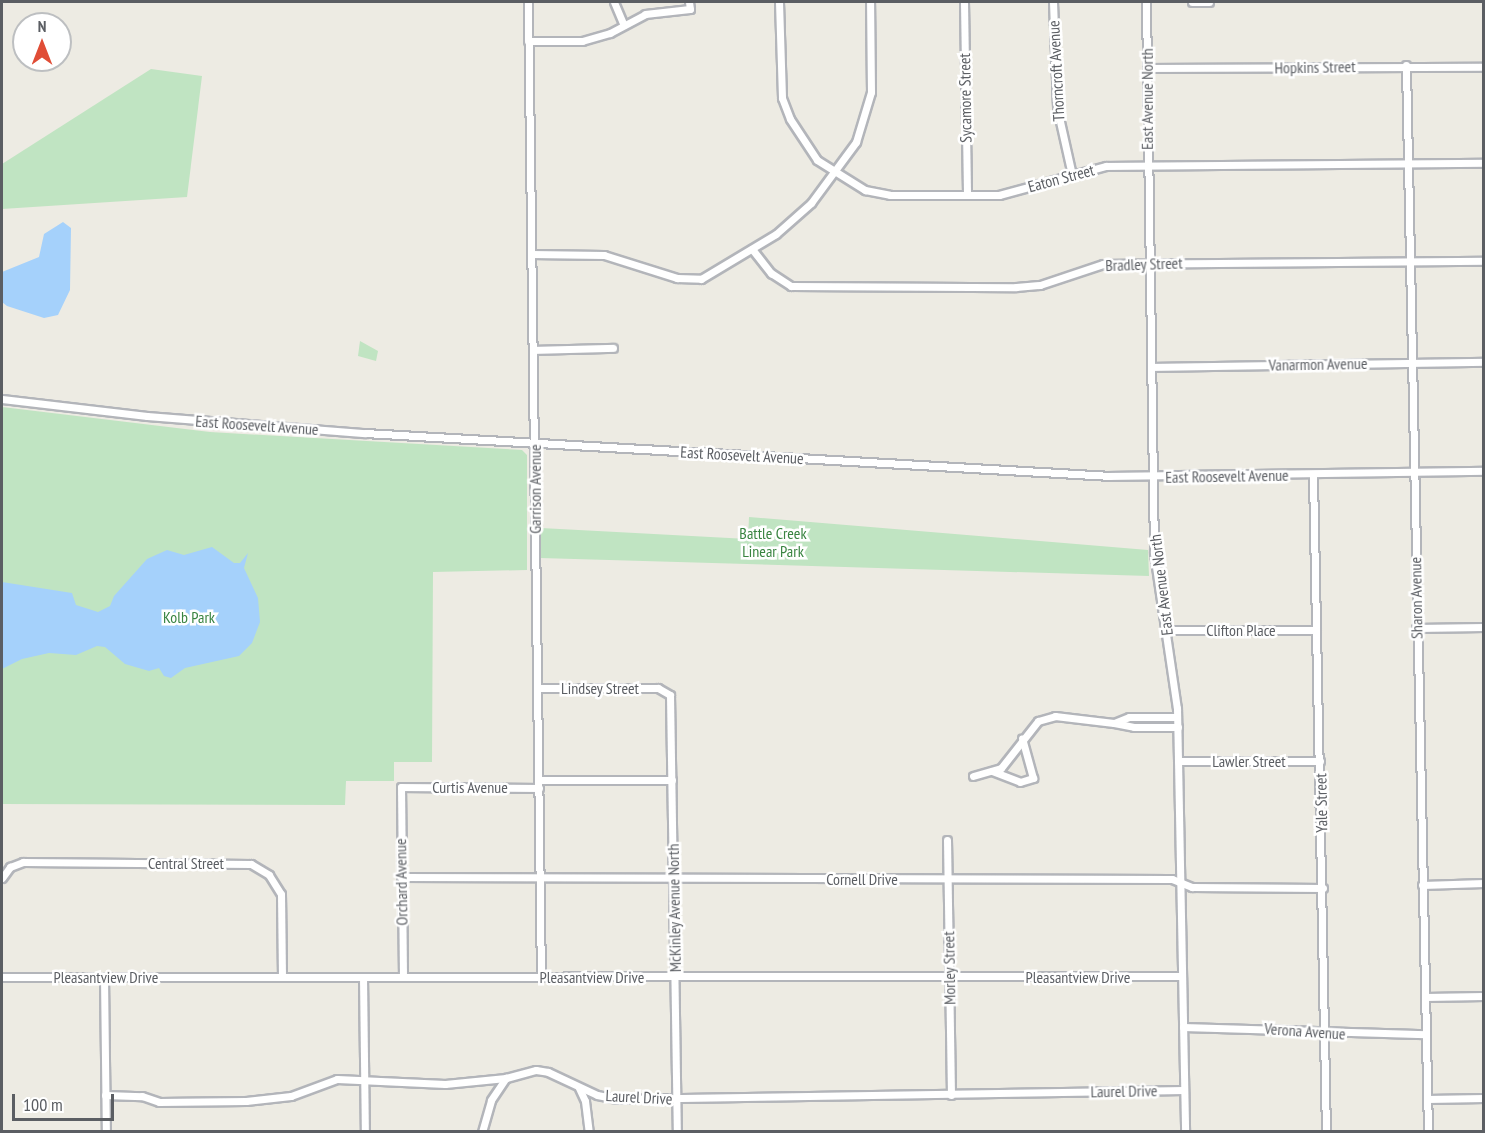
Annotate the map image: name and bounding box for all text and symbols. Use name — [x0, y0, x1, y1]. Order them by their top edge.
north arrow — [12, 12, 72, 72]
text: N — [38, 16, 46, 36]
street label: Thorncroft Avenue — [1044, 20, 1068, 122]
street label: East Avenue North — [1137, 48, 1157, 150]
street label: Sycamore Street — [955, 53, 975, 143]
street label: Hopkins Street — [1274, 57, 1356, 77]
street label: Eaton Street — [1026, 160, 1096, 196]
street label: Bradley Street — [1105, 253, 1183, 275]
street label: Vanarmon Avenue — [1268, 354, 1368, 374]
street label: East Roosevelt Avenue — [195, 411, 319, 439]
street label: East Roosevelt Avenue — [680, 442, 804, 468]
street label: Garrison Avenue — [525, 444, 545, 534]
street label: East Roosevelt Avenue — [1165, 465, 1289, 487]
park label: Battle Creek Linear Park — [739, 523, 807, 561]
street label: East Avenue North — [1145, 533, 1177, 637]
street label: Sharon Avenue — [1406, 557, 1426, 639]
park label: Kolb Park — [163, 607, 215, 627]
street label: Clifton Place — [1206, 620, 1276, 640]
street label: Lindsey Street — [561, 678, 639, 698]
street label: Lawler Street — [1212, 751, 1286, 771]
street label: Yale Street — [1311, 773, 1331, 833]
street label: Curtis Avenue — [432, 777, 508, 797]
street label: Orchard Avenue — [391, 838, 411, 926]
street label: McKinley Avenue North — [663, 843, 685, 973]
street label: Central Street — [148, 853, 224, 873]
street label: Cornell Drive — [826, 869, 898, 889]
street label: Morley Street — [939, 931, 959, 1005]
street label: Pleasantview Drive — [53, 967, 159, 987]
street label: Pleasantview Drive — [539, 967, 645, 987]
street label: Pleasantview Drive — [1025, 967, 1131, 987]
street label: Verona Avenue — [1264, 1019, 1346, 1043]
street label: Laurel Drive — [1090, 1081, 1158, 1101]
scale bar — [15, 1082, 117, 1120]
street label: Laurel Drive — [605, 1086, 673, 1108]
text: 100 m — [23, 1093, 63, 1116]

